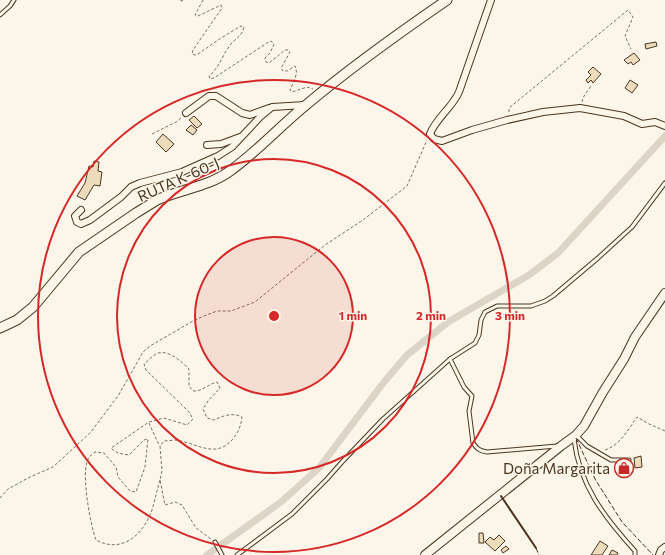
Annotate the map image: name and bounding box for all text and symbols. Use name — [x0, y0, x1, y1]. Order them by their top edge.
street label: RUTA K-60-J — [134, 153, 222, 205]
text: 1 min — [339, 308, 367, 322]
text: 2 min — [416, 308, 446, 322]
text: 3 min — [495, 308, 525, 322]
centre of rings — [267, 309, 281, 323]
shop icon: Doña Margarita — [613, 457, 635, 479]
place label: Doña Margarita — [503, 459, 610, 477]

